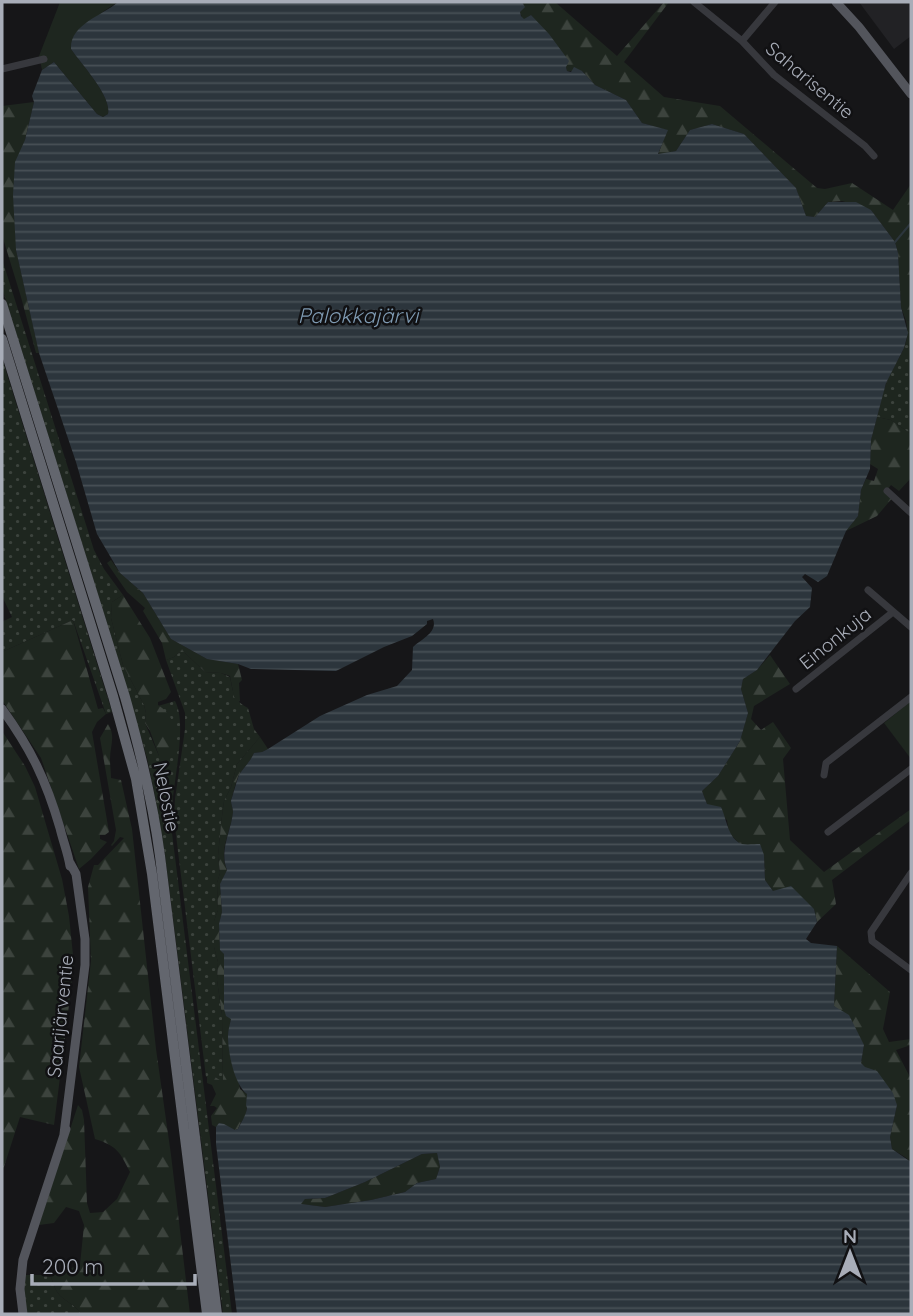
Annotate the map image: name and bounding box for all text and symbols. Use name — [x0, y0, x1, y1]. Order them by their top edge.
street label: Saharisentie — [761, 36, 859, 124]
water label: Palokkajärvi — [298, 302, 421, 328]
street label: Einonkuja — [794, 602, 876, 674]
street label: Nelostie — [149, 760, 185, 834]
street label: Saarijärventie — [42, 954, 78, 1078]
north arrow — [815, 1218, 885, 1288]
text: N — [843, 1224, 857, 1248]
scale bar — [32, 1242, 194, 1286]
text: 200 m — [42, 1253, 104, 1279]

